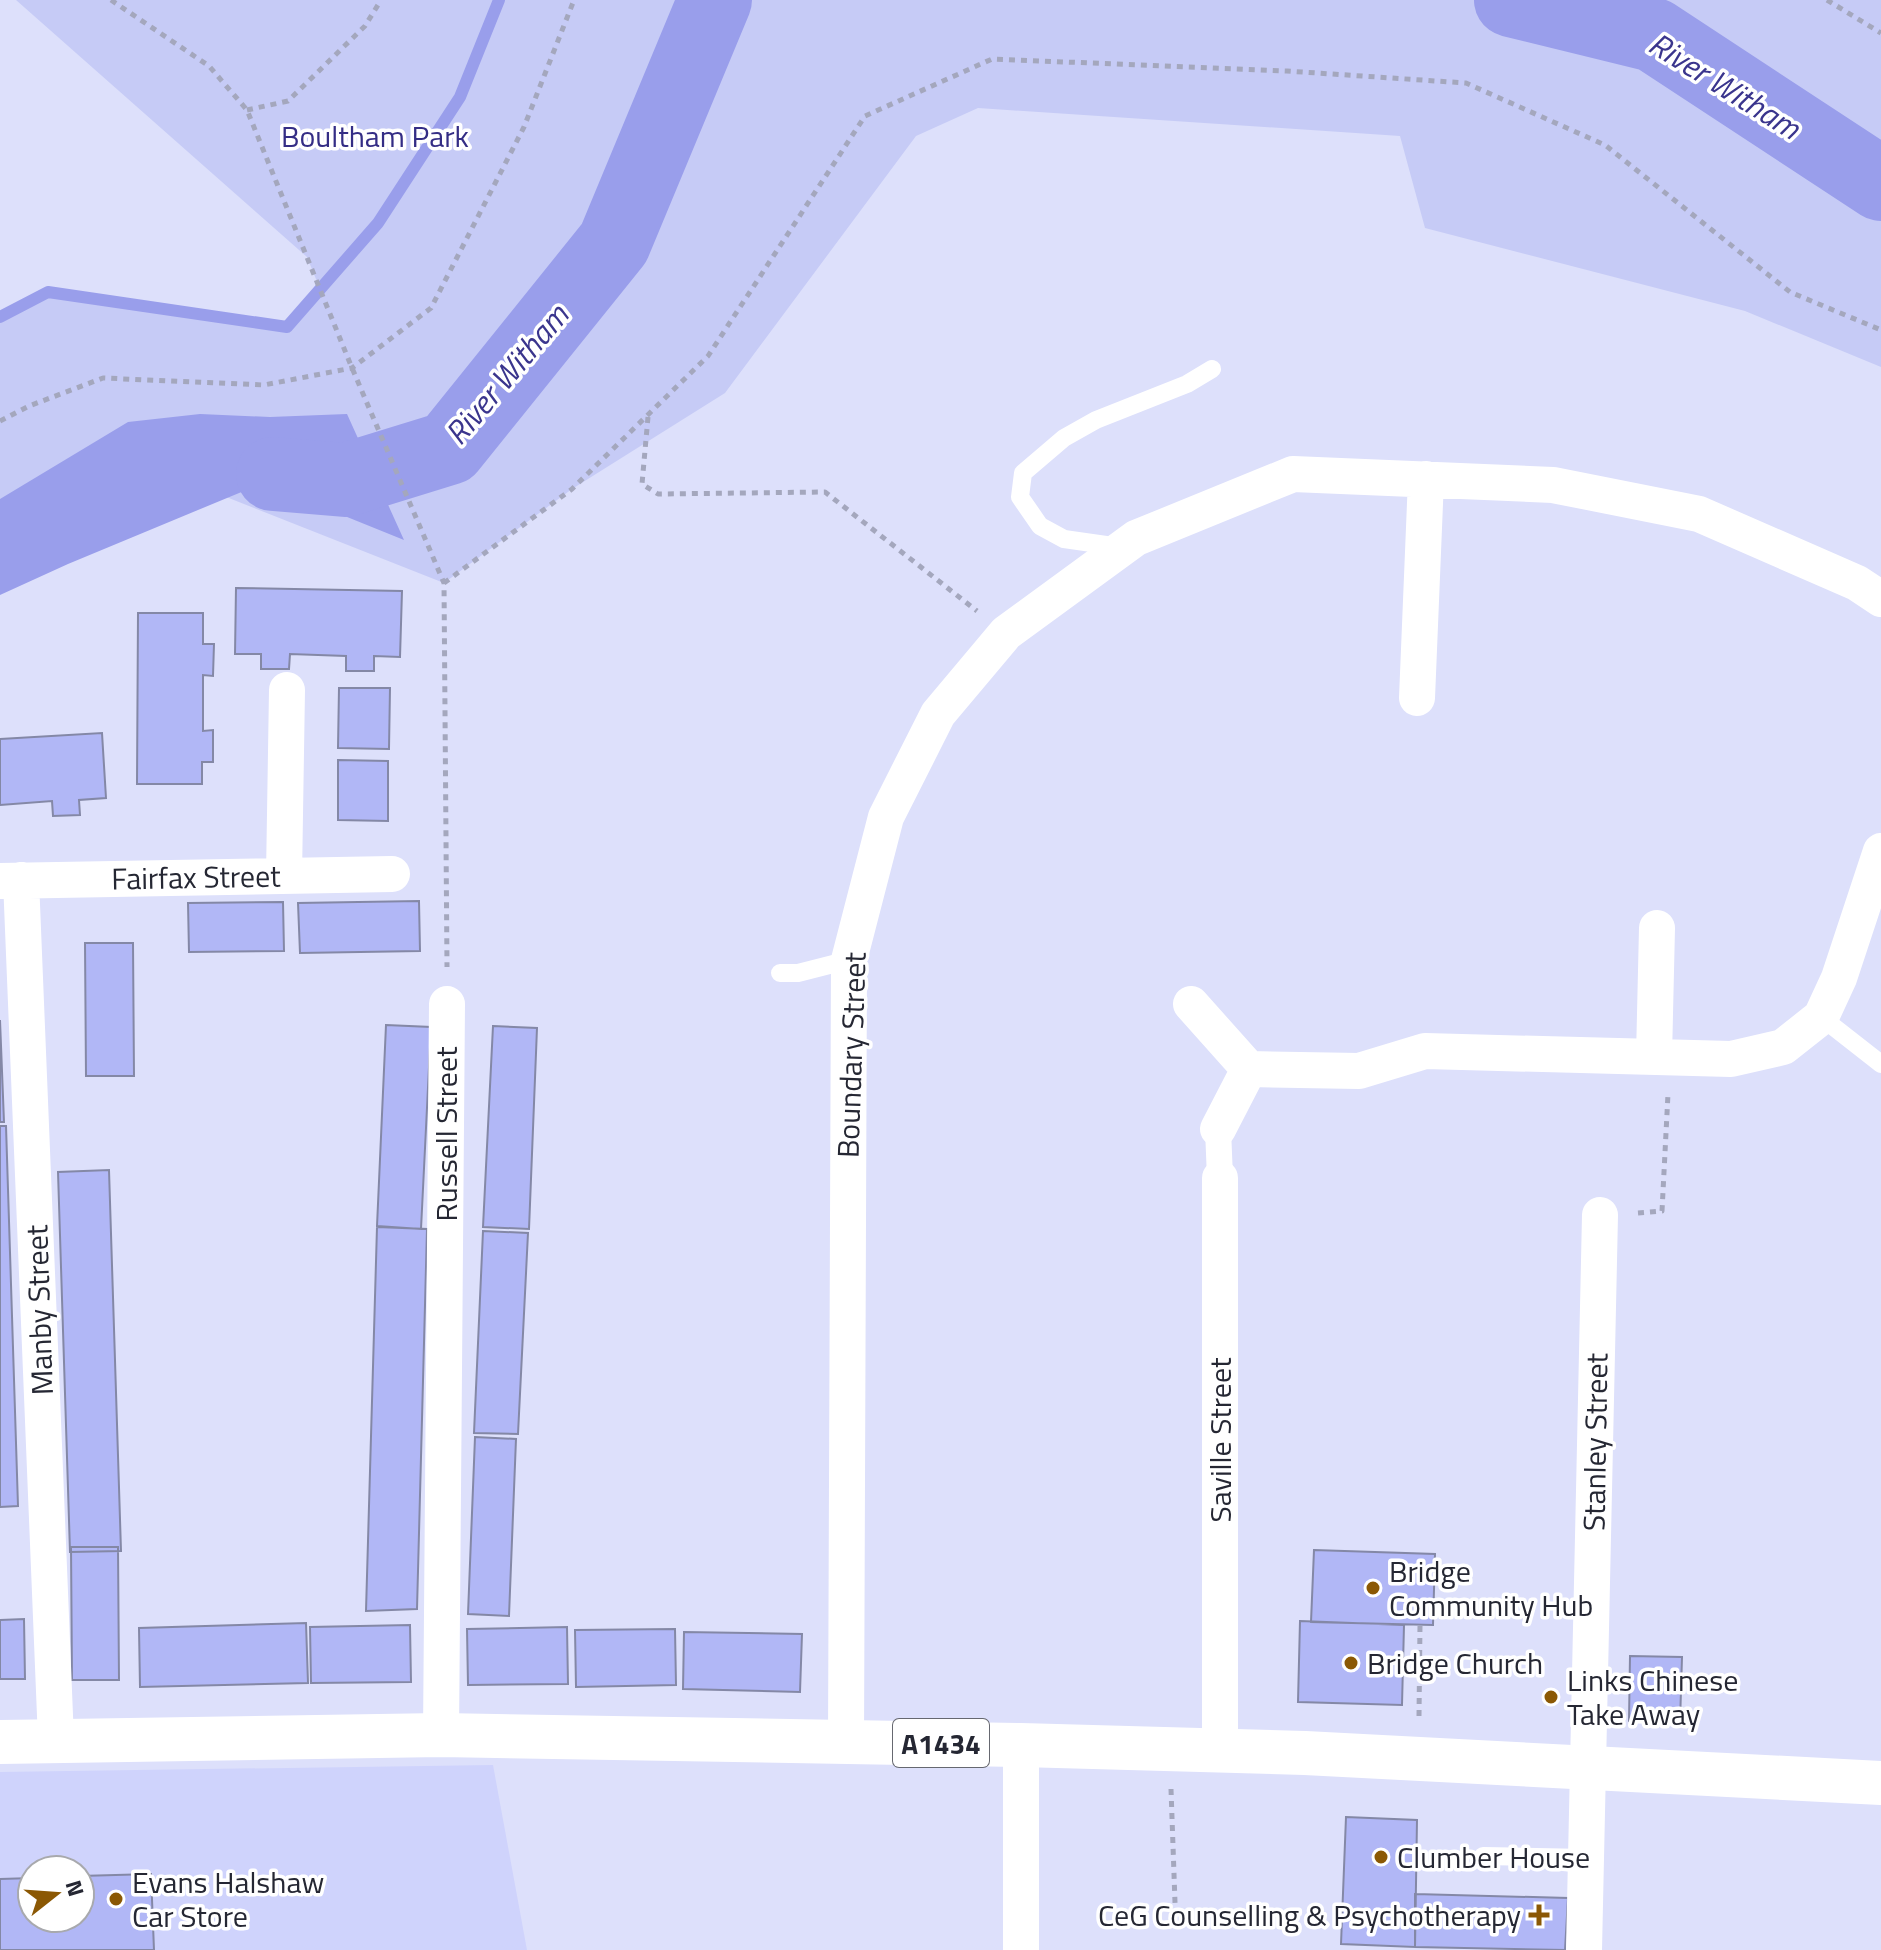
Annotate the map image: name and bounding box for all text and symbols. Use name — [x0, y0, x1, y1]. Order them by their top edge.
water label: River Witham — [1640, 19, 1811, 151]
park label: Boultham Park — [281, 113, 469, 159]
water label: River Witham — [433, 292, 580, 455]
street label: Fairfax Street — [111, 853, 281, 901]
street label: Boundary Street — [824, 951, 878, 1159]
street label: Russell Street — [423, 1046, 469, 1222]
street label: Manby Street — [13, 1224, 65, 1396]
street label: Stanley Street — [1570, 1352, 1620, 1531]
street label: Saville Street — [1197, 1357, 1243, 1523]
place label: Bridge Community Hub — [1389, 1548, 1593, 1628]
marker: Bridge Community Hub — [1364, 1579, 1382, 1597]
place label: Bridge Church — [1367, 1640, 1543, 1686]
marker: Bridge Church — [1342, 1654, 1360, 1672]
place label: Links Chinese Take Away — [1567, 1657, 1738, 1737]
marker: Links Chinese Take Away — [1542, 1688, 1560, 1706]
road number: A1434 — [893, 1719, 989, 1767]
place label: Clumber House — [1397, 1834, 1590, 1880]
marker: Clumber House — [1372, 1848, 1390, 1866]
north arrow — [16, 1854, 96, 1934]
place label: Evans Halshaw Car Store — [132, 1859, 324, 1939]
text: N — [57, 1876, 94, 1900]
marker: Evans Halshaw Car Store — [107, 1890, 125, 1908]
place label: CeG Counselling & Psychotherapy — [1098, 1892, 1521, 1938]
marker: CeG Counselling & Psychotherapy — [1528, 1904, 1550, 1926]

